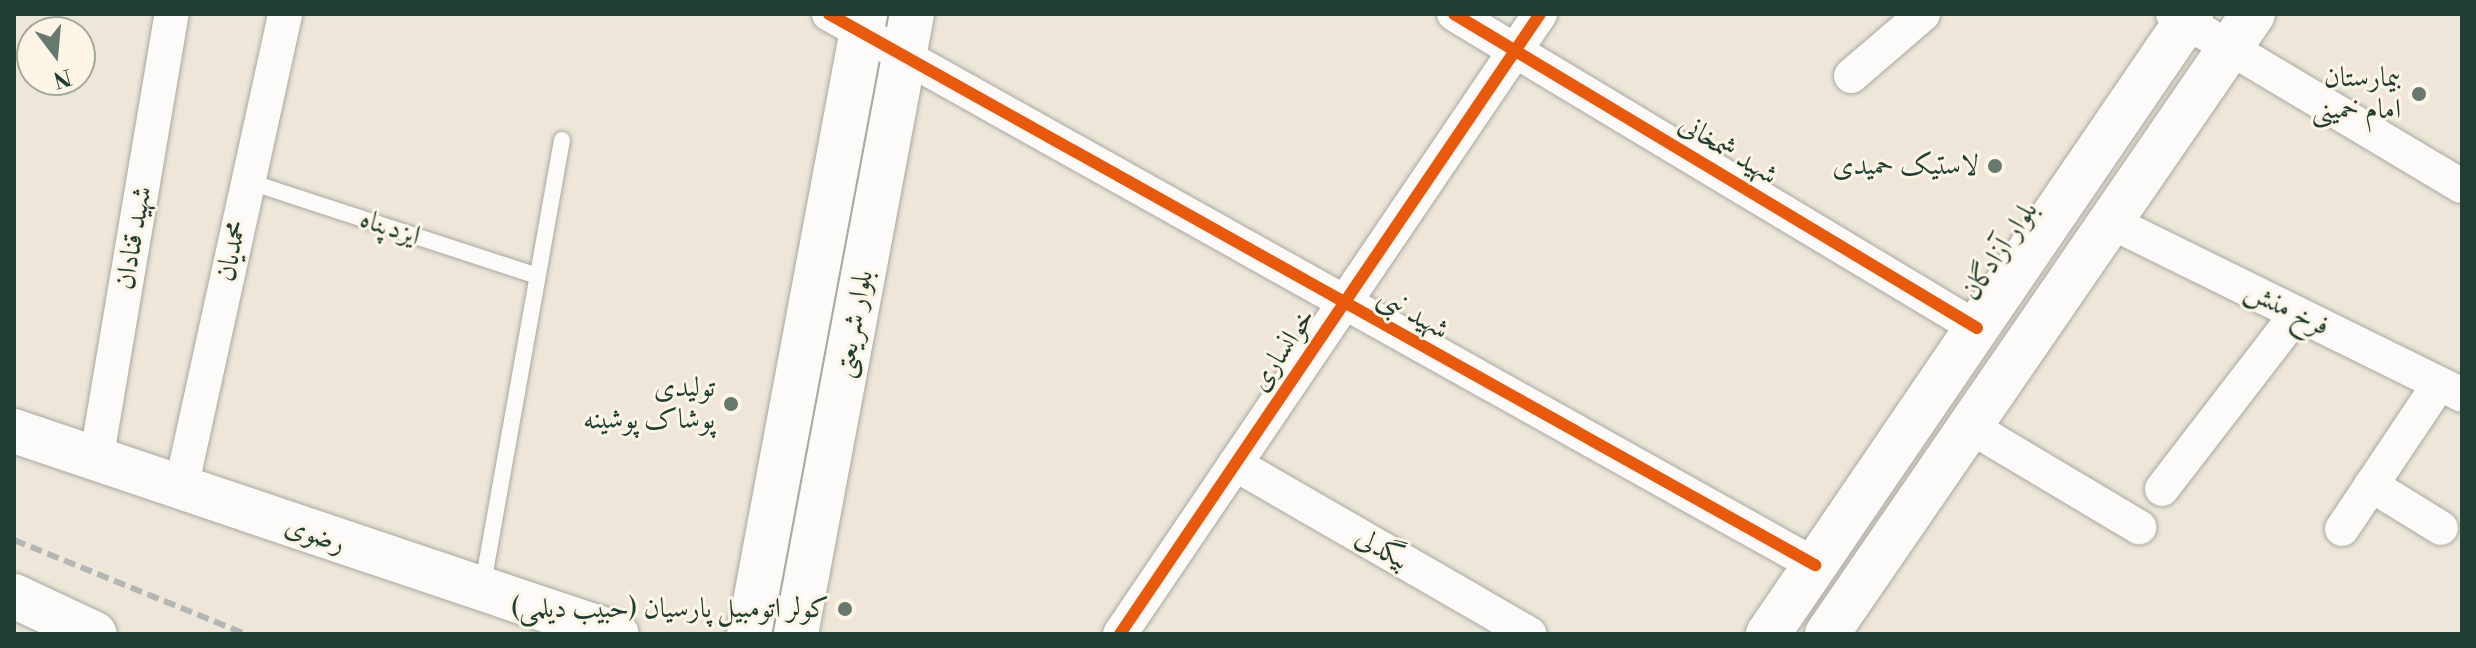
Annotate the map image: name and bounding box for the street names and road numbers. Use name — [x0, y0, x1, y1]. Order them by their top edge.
street label: شهید شمخانی — [1672, 107, 1784, 193]
street label: شهید قنادان — [108, 184, 160, 292]
street label: بلوار آزادگان — [1955, 195, 2045, 307]
street label: ایزدپناه — [356, 203, 424, 253]
street label: محمدیان — [209, 217, 255, 285]
street label: بلوار شریعتی — [827, 267, 881, 381]
street label: فرخ منش — [2239, 274, 2335, 344]
street label: شهید نبی — [1371, 281, 1455, 347]
street label: خوانساری — [1243, 302, 1323, 398]
street label: رضوی — [280, 509, 350, 561]
street label: بیگدلی — [1349, 520, 1415, 578]

